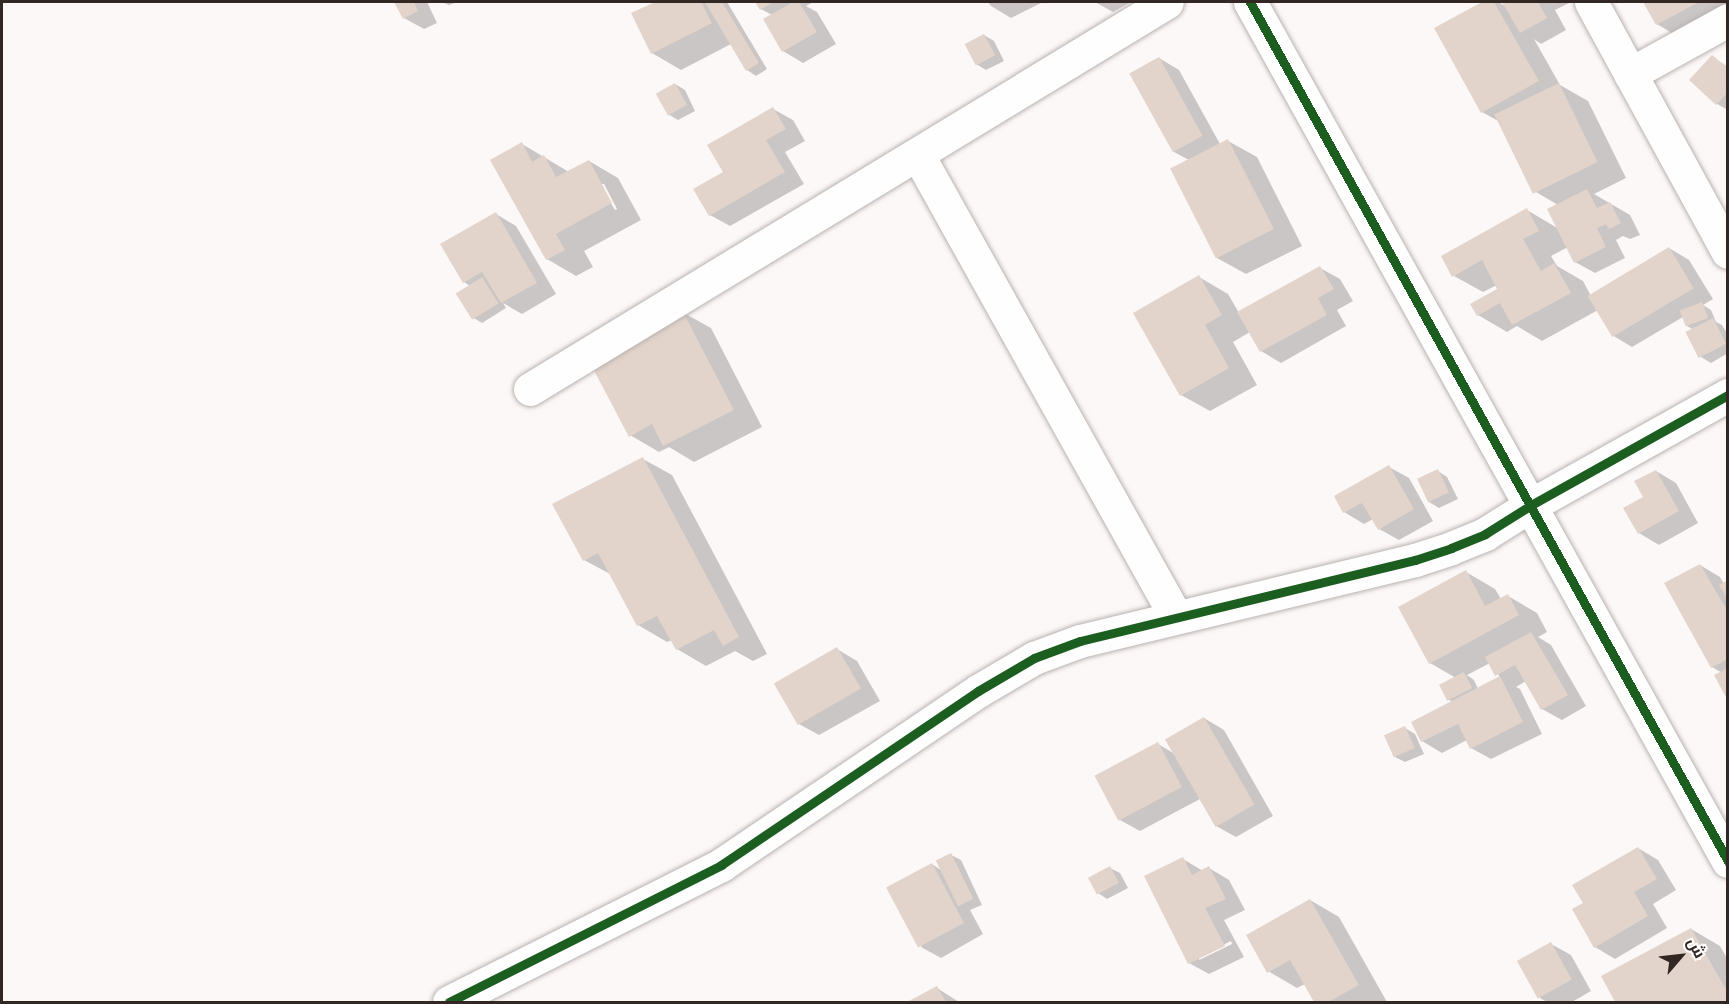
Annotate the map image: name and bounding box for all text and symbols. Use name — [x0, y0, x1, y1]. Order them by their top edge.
north arrow — [1651, 926, 1711, 986]
text: ش — [1683, 934, 1711, 961]

